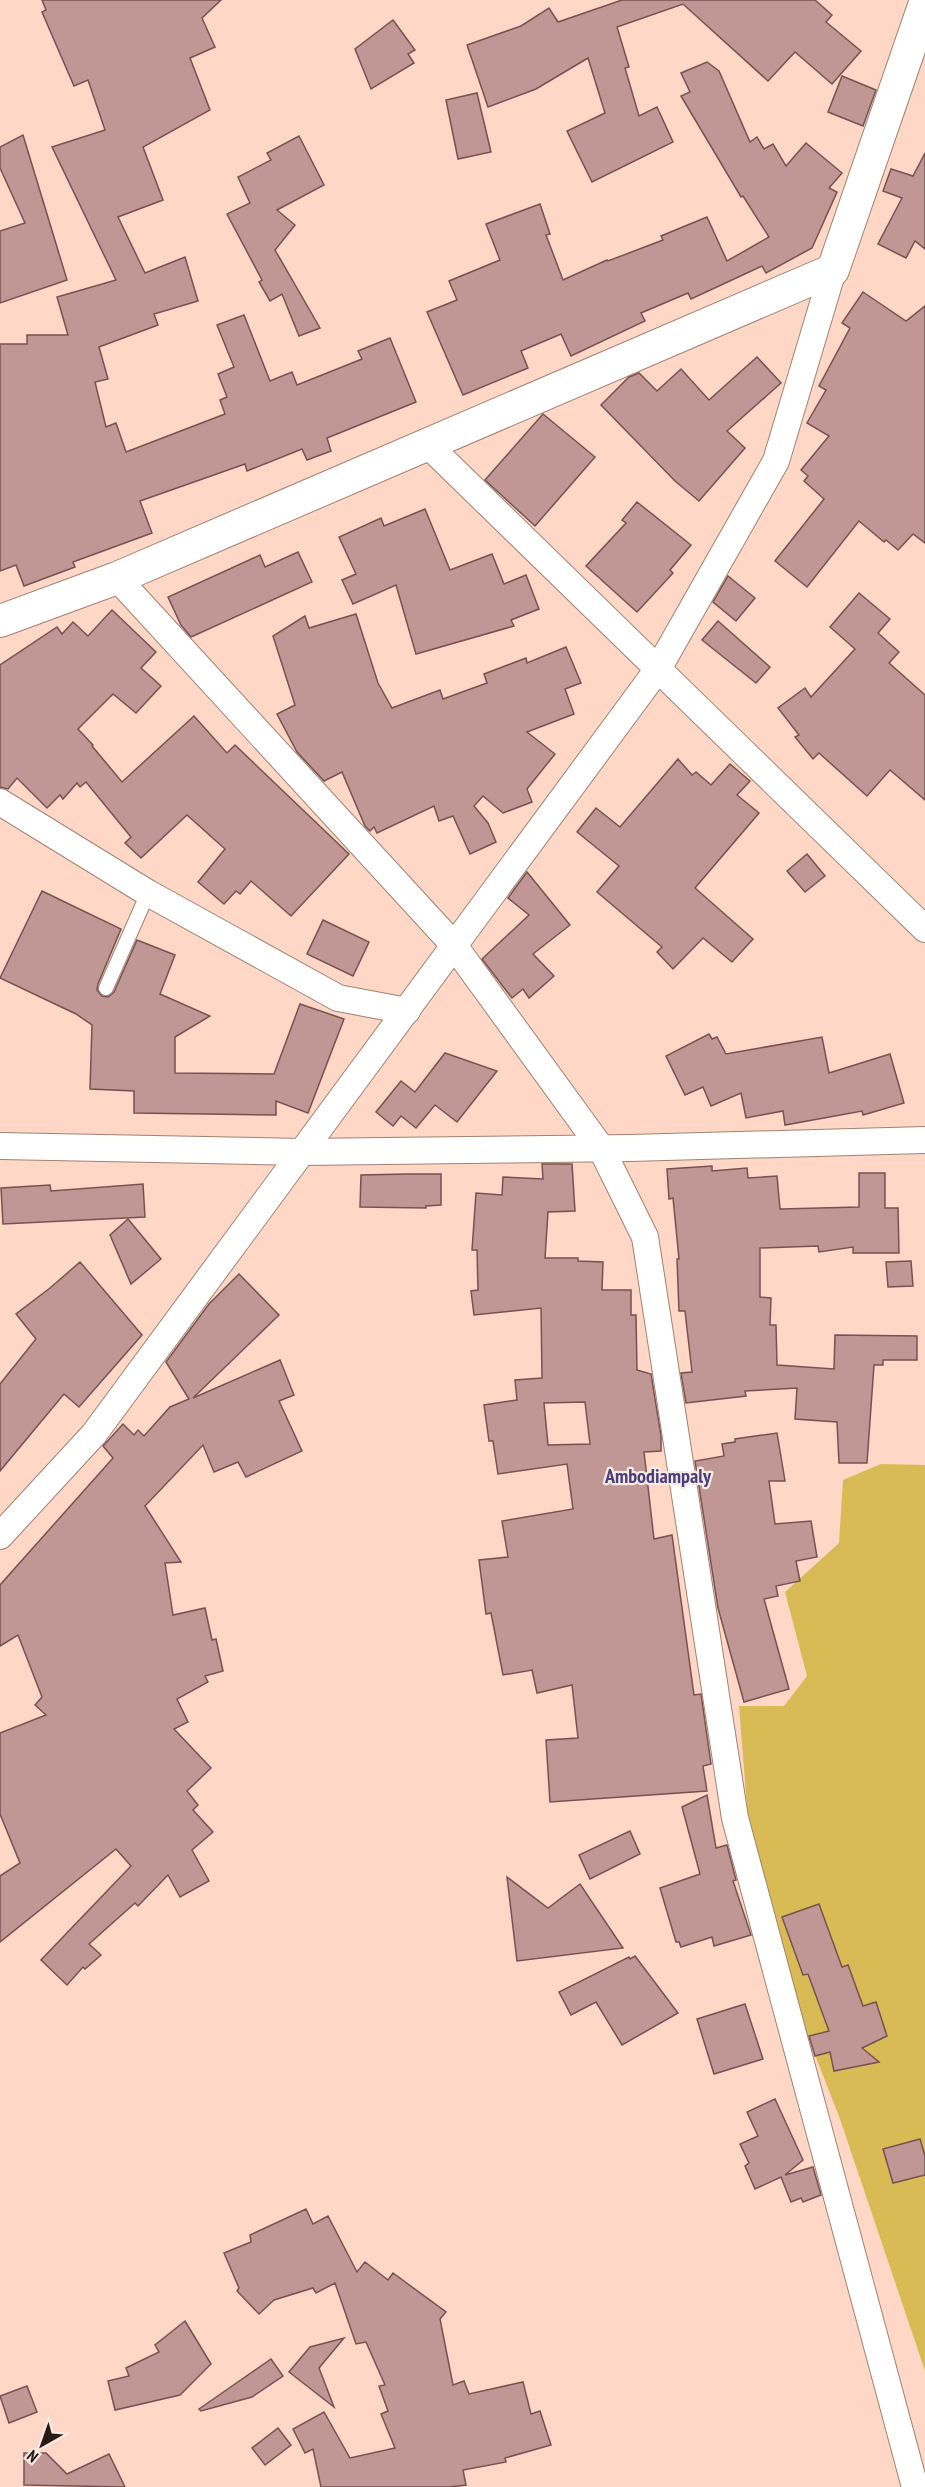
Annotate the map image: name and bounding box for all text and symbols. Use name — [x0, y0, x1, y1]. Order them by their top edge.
district label: Ambodiampaly — [604, 1463, 712, 1489]
north arrow — [12, 2415, 72, 2475]
text: N — [23, 2446, 42, 2467]

